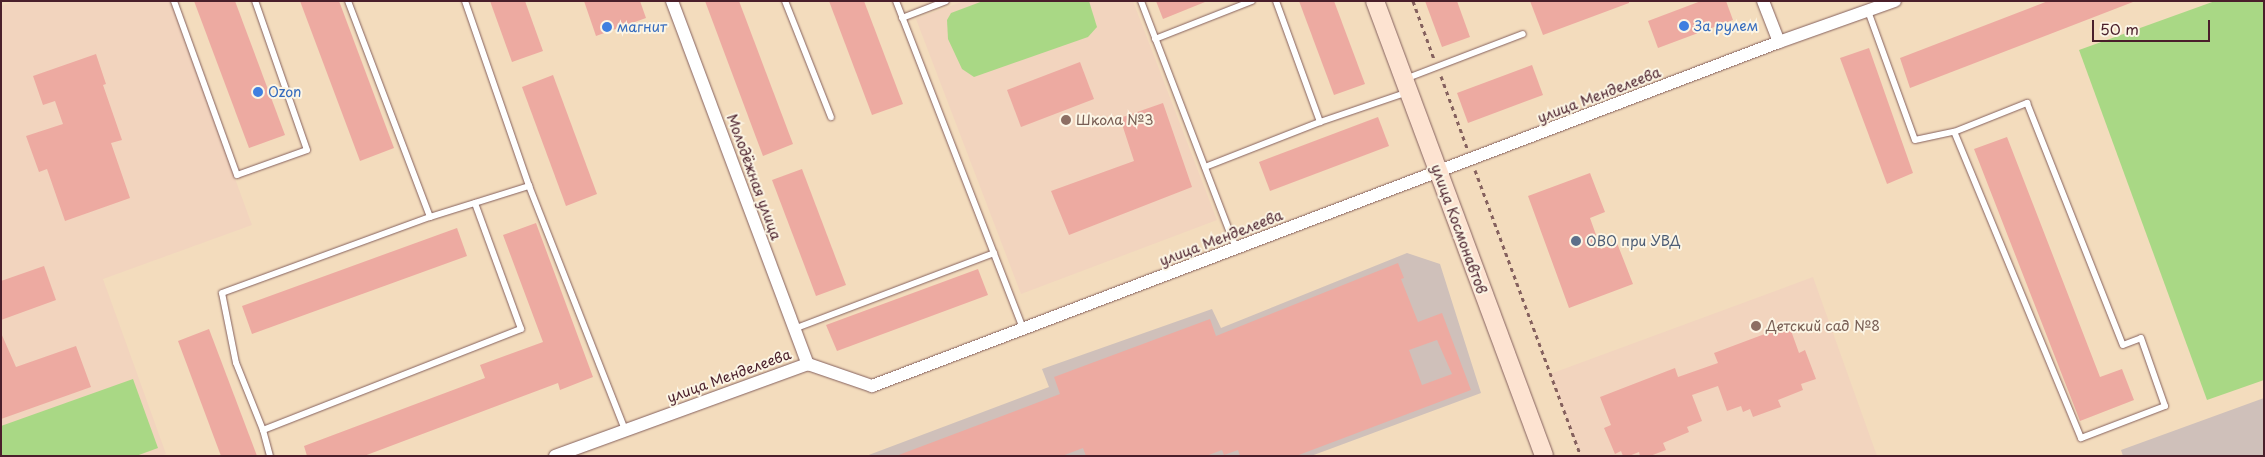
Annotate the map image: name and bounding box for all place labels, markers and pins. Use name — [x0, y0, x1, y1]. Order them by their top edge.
place label: За рулем — [1694, 18, 1759, 34]
place label: магнит — [617, 19, 667, 35]
marker: За рулем — [1678, 20, 1690, 32]
marker: магнит — [601, 21, 613, 33]
place label: Ozon — [268, 84, 301, 100]
marker: Ozon — [252, 86, 264, 98]
place label: Школа №3 — [1076, 112, 1154, 128]
marker: Школа №3 — [1060, 114, 1072, 126]
place label: ОВО при УВД — [1586, 233, 1682, 249]
marker: ОВО при УВД — [1570, 235, 1582, 247]
place label: Детский сад №8 — [1766, 318, 1881, 334]
marker: Детский сад №8 — [1750, 320, 1762, 332]

